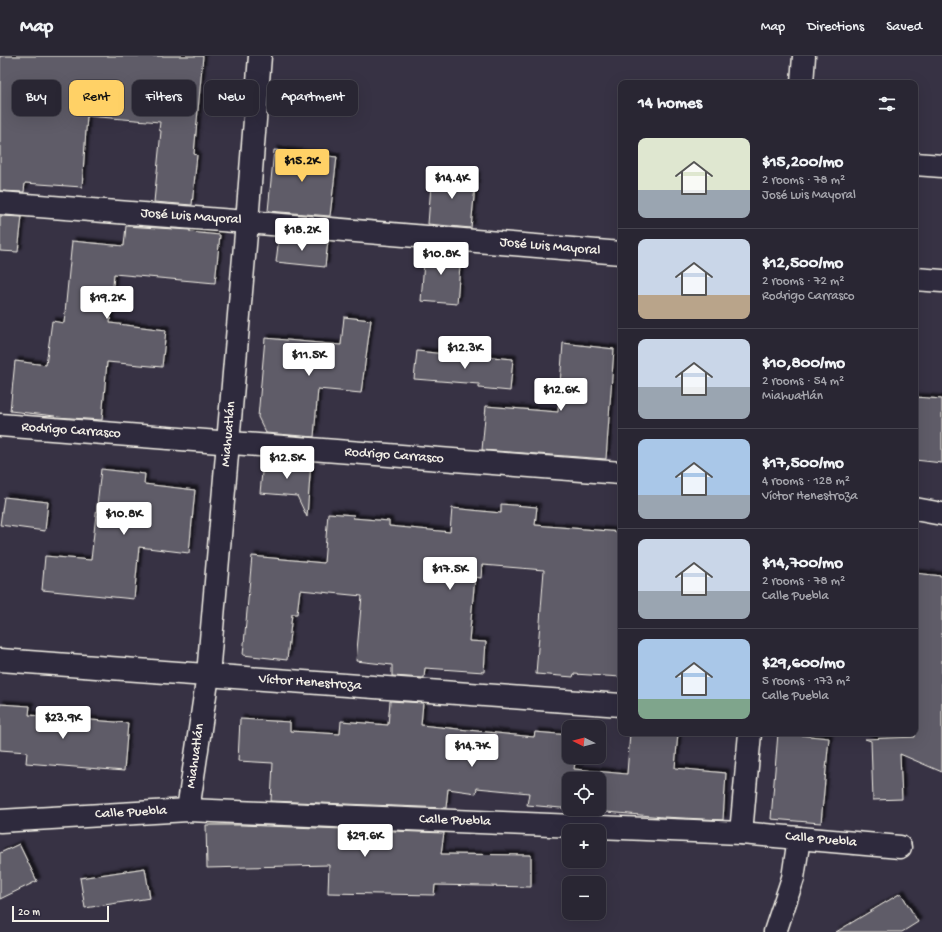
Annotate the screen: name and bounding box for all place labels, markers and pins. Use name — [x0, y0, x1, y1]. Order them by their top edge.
pin: $15.2K — [269, 149, 335, 183]
pin: $14.4K — [419, 166, 485, 200]
pin: $18.2K — [269, 218, 335, 252]
pin: $10.8K — [408, 242, 474, 276]
pin: $19.2K — [74, 286, 140, 320]
pin: $12.3K — [432, 336, 498, 370]
pin: $11.5K — [276, 343, 342, 377]
pin: $12.6K — [528, 378, 594, 412]
pin: $12.5K — [254, 446, 320, 480]
pin: $10.8K — [91, 502, 157, 536]
pin: $17.5K — [417, 557, 483, 591]
pin: $23.9K — [30, 706, 96, 740]
pin: $14.7K — [439, 734, 505, 768]
pin: $29.6K — [332, 824, 398, 858]

